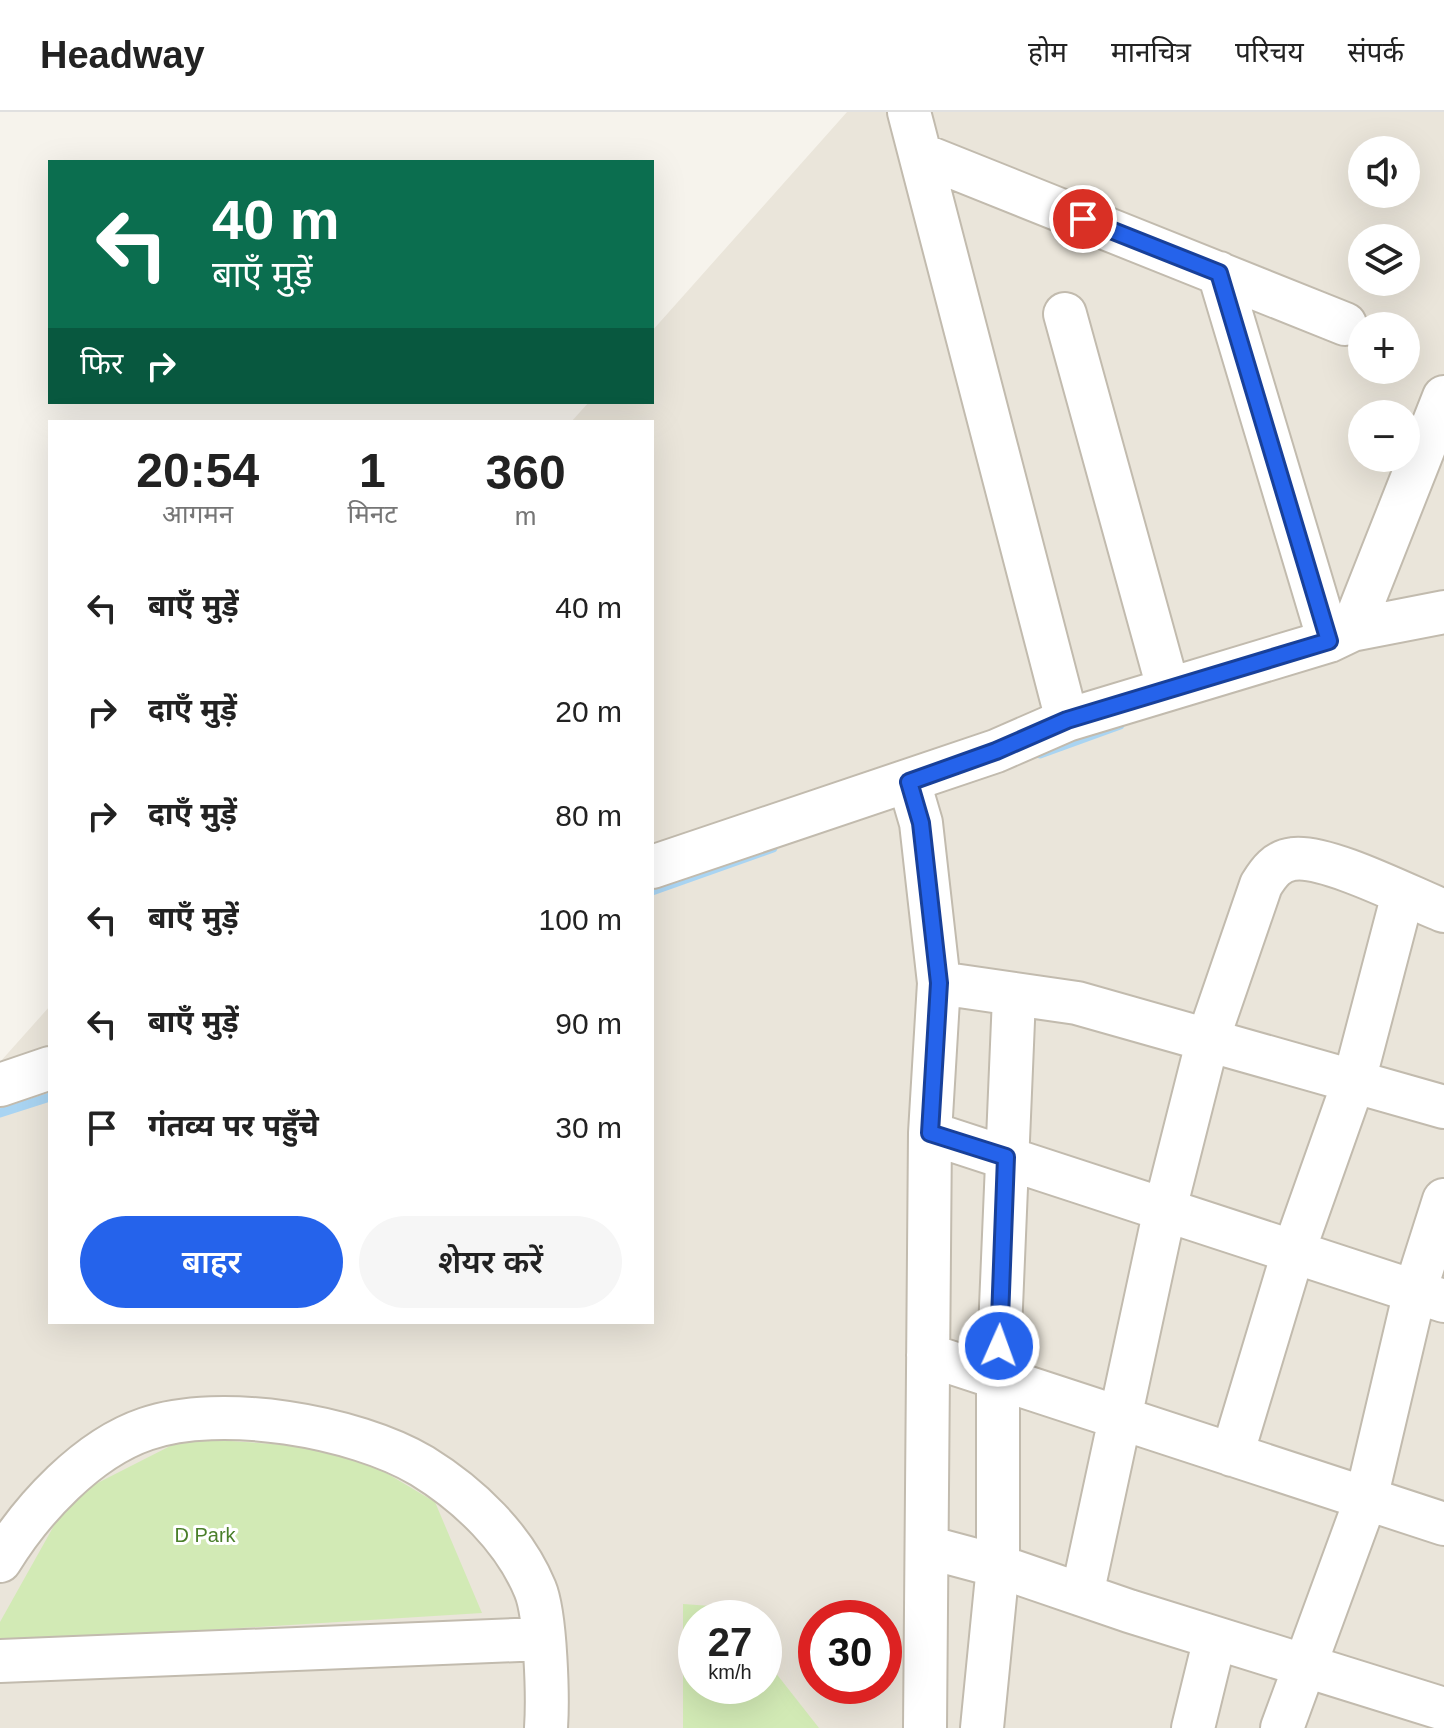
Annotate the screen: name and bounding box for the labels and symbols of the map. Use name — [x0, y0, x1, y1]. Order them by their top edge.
pin — [1049, 185, 1117, 253]
position arrow — [957, 1304, 1041, 1388]
park label: D Park — [174, 1524, 237, 1546]
speed limit sign: 30 — [798, 1600, 902, 1704]

